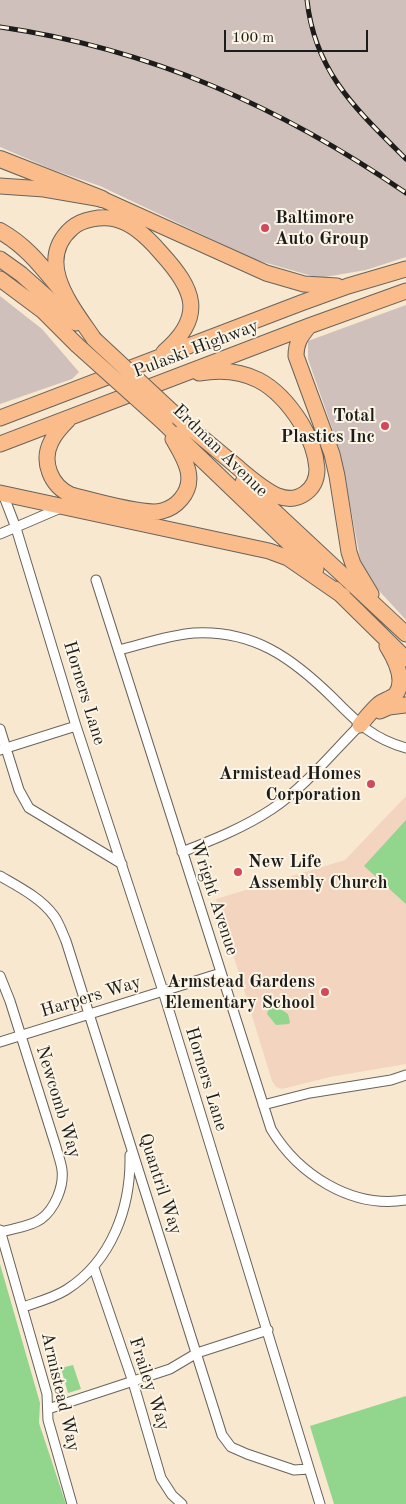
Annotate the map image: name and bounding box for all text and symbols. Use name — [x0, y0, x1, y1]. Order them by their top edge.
scale bar — [226, 20, 370, 52]
text: 100 m — [232, 31, 274, 46]
place label: Baltimore Auto Group — [275, 207, 369, 250]
marker: Baltimore Auto Group — [259, 222, 271, 234]
street label: Pulaski Highway — [130, 315, 262, 383]
street label: Erdman Avenue — [168, 400, 272, 502]
place label: Total Plastics Inc — [281, 405, 375, 448]
marker: Total Plastics Inc — [379, 420, 391, 432]
street label: Horners Lane — [58, 638, 110, 748]
place label: Armistead Homes Corporation — [219, 763, 361, 806]
marker: Armistead Homes Corporation — [365, 778, 377, 790]
street label: Wright Avenue — [185, 838, 243, 958]
place label: New Life Assembly Church — [248, 851, 388, 894]
marker: New Life Assembly Church — [232, 866, 244, 878]
street label: Harpers Way — [38, 971, 144, 1023]
place label: Armstead Gardens Elementary School — [164, 971, 315, 1014]
marker: Armstead Gardens Elementary School — [319, 986, 331, 998]
street label: Horners Lane — [180, 1024, 232, 1134]
street label: Newcomb Way — [31, 1043, 85, 1161]
street label: Quantril Way — [133, 1131, 187, 1237]
street label: Armistead Way — [36, 1330, 84, 1454]
street label: Frailey Way — [124, 1335, 174, 1433]

